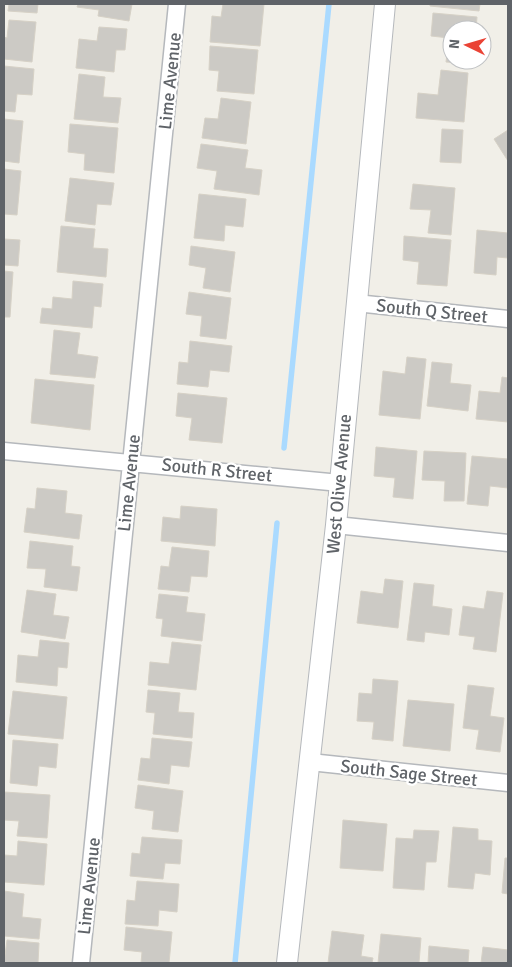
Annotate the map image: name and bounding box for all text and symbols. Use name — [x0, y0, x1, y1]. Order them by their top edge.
north arrow — [442, 20, 492, 70]
street label: Lime Avenue — [154, 31, 186, 131]
text: N — [446, 38, 463, 50]
street label: South Q Street — [375, 294, 489, 328]
street label: West Olive Avenue — [322, 413, 356, 555]
street label: Lime Avenue — [113, 433, 145, 533]
street label: South R Street — [161, 453, 273, 487]
street label: South Sage Street — [339, 755, 479, 791]
street label: Lime Avenue — [73, 836, 105, 936]

